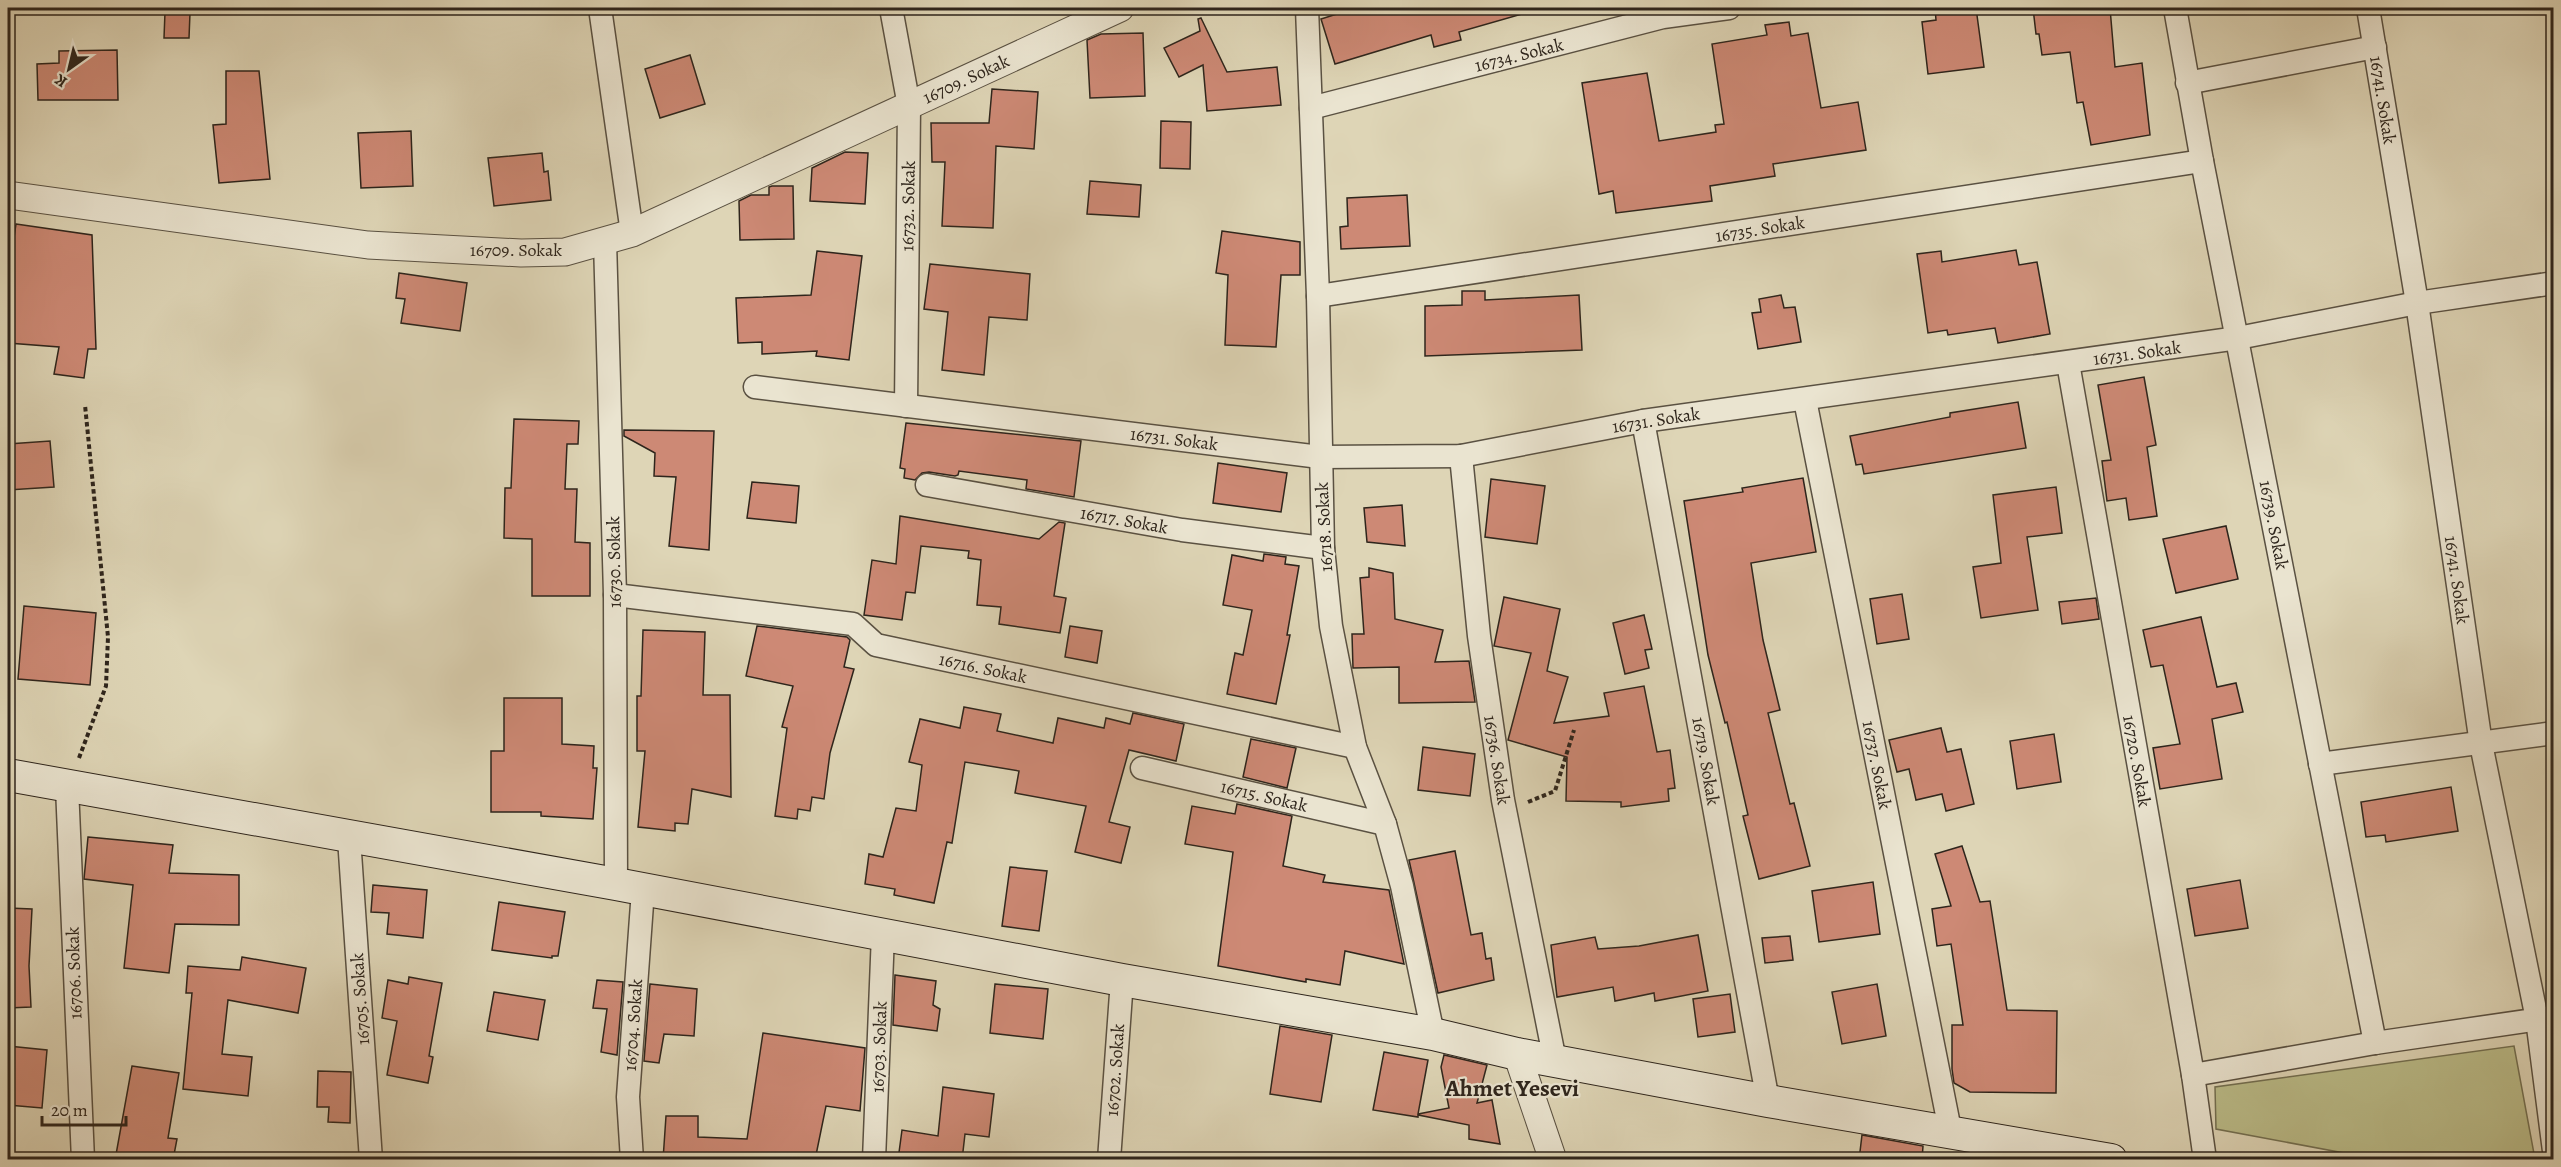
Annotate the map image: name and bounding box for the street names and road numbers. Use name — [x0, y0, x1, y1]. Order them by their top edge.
street label: 16734. Sokak — [1472, 32, 1566, 78]
street label: 16709. Sokak — [919, 49, 1013, 109]
street label: 16741. Sokak — [2364, 54, 2402, 146]
street label: 16732. Sokak — [895, 160, 921, 252]
street label: 16735. Sokak — [1714, 210, 1806, 248]
street label: 16709. Sokak — [470, 238, 562, 262]
street label: 16731. Sokak — [2092, 335, 2183, 371]
street label: 16731. Sokak — [1610, 401, 1702, 439]
street label: 16731. Sokak — [1129, 422, 1219, 456]
street label: 16739. Sokak — [2254, 478, 2294, 572]
street label: 16718. Sokak — [1310, 482, 1338, 572]
street label: 16717. Sokak — [1078, 500, 1170, 540]
street label: 16730. Sokak — [601, 516, 627, 608]
street label: 16741. Sokak — [2439, 534, 2475, 626]
street label: 16716. Sokak — [937, 647, 1029, 689]
street label: 16736. Sokak — [1478, 713, 1516, 807]
street label: 16720. Sokak — [2117, 713, 2157, 809]
street label: 16719. Sokak — [1686, 715, 1726, 807]
street label: 16737. Sokak — [1857, 719, 1897, 811]
street label: 16715. Sokak — [1218, 774, 1310, 818]
street label: 16706. Sokak — [60, 926, 88, 1020]
street label: 16705. Sokak — [345, 952, 375, 1046]
street label: 16704. Sokak — [618, 978, 648, 1072]
street label: 16703. Sokak — [865, 1001, 893, 1093]
street label: 16702. Sokak — [1100, 1023, 1130, 1117]

